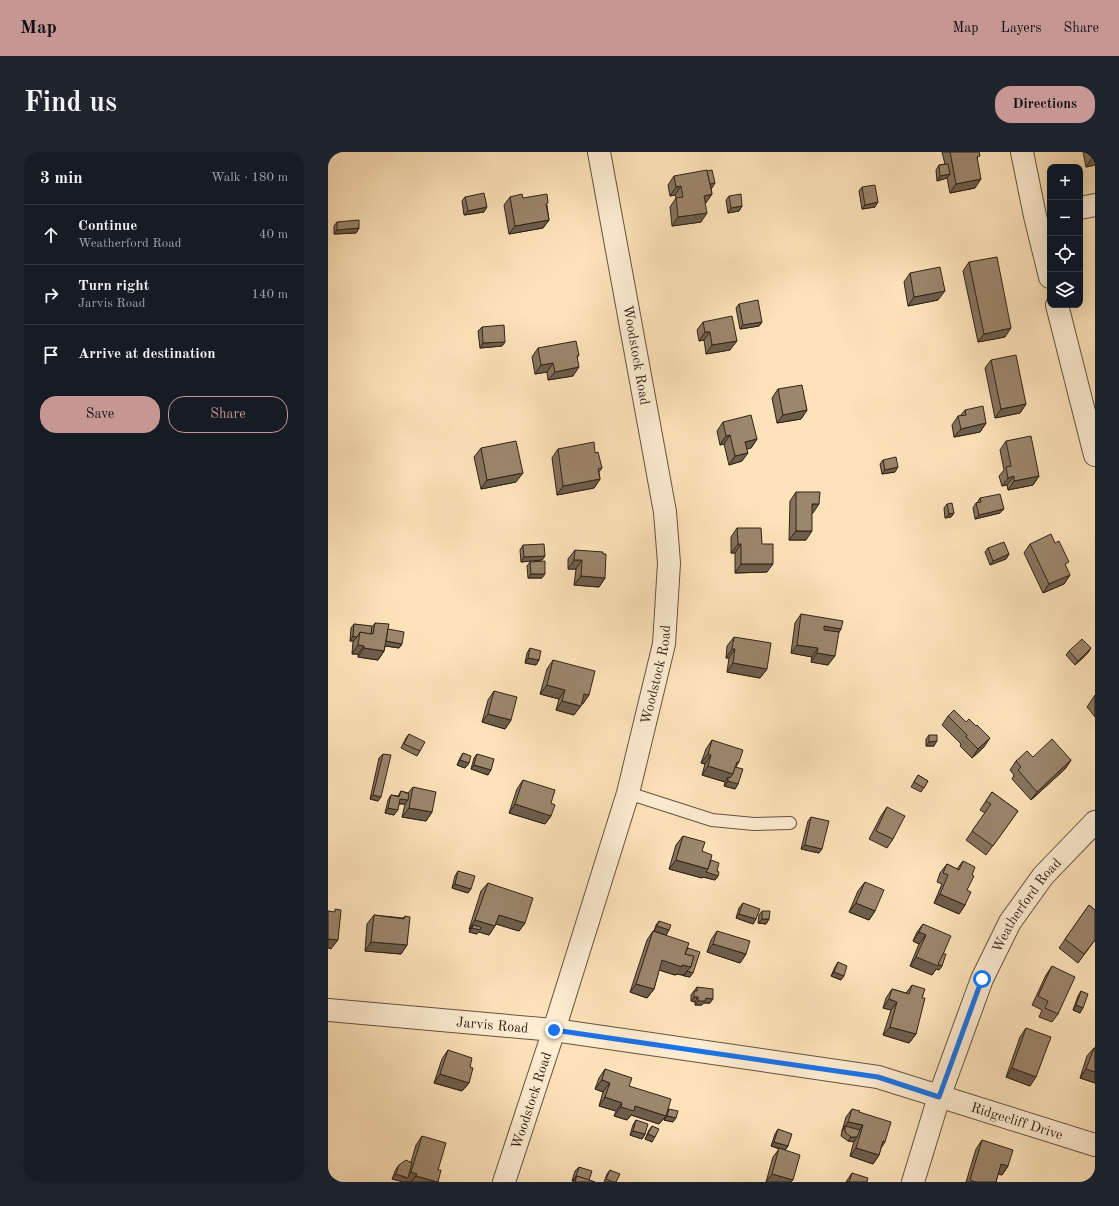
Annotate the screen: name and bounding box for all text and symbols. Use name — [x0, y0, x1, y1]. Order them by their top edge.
text: Map — [20, 19, 57, 38]
text: Map — [953, 21, 979, 35]
text: Layers — [1001, 21, 1042, 35]
text: Share — [1064, 21, 1099, 35]
button: Directions — [995, 86, 1095, 123]
text: Find us — [24, 90, 117, 118]
map controls — [1047, 164, 1083, 308]
button: + — [1047, 164, 1083, 200]
text: 3 min — [40, 170, 83, 187]
text: Walk · 180 m — [211, 171, 288, 184]
button: − — [1047, 200, 1083, 236]
text: Continue — [78, 219, 137, 234]
icon: ahead — [40, 224, 62, 246]
text: 40 m — [259, 228, 288, 241]
button: locate — [1047, 236, 1083, 272]
text: Weatherford Road — [78, 237, 181, 250]
button: layers — [1047, 272, 1083, 308]
text: Turn right — [78, 279, 149, 294]
icon: right — [40, 284, 62, 306]
text: 140 m — [251, 288, 288, 301]
text: Jarvis Road — [78, 297, 145, 310]
street label: Woodstock Road — [620, 304, 652, 406]
icon: arrive — [40, 344, 62, 366]
text: Arrive at destination — [78, 347, 216, 362]
button: Save — [40, 396, 160, 433]
button: Share — [168, 396, 288, 433]
street label: Woodstock Road — [639, 625, 673, 726]
street label: Weatherford Road — [990, 856, 1064, 955]
route start — [973, 970, 991, 988]
street label: Jarvis Road — [455, 1015, 529, 1036]
route end — [545, 1021, 563, 1039]
street label: Woodstock Road — [509, 1050, 554, 1151]
street label: Ridgecliff Drive — [969, 1101, 1064, 1143]

